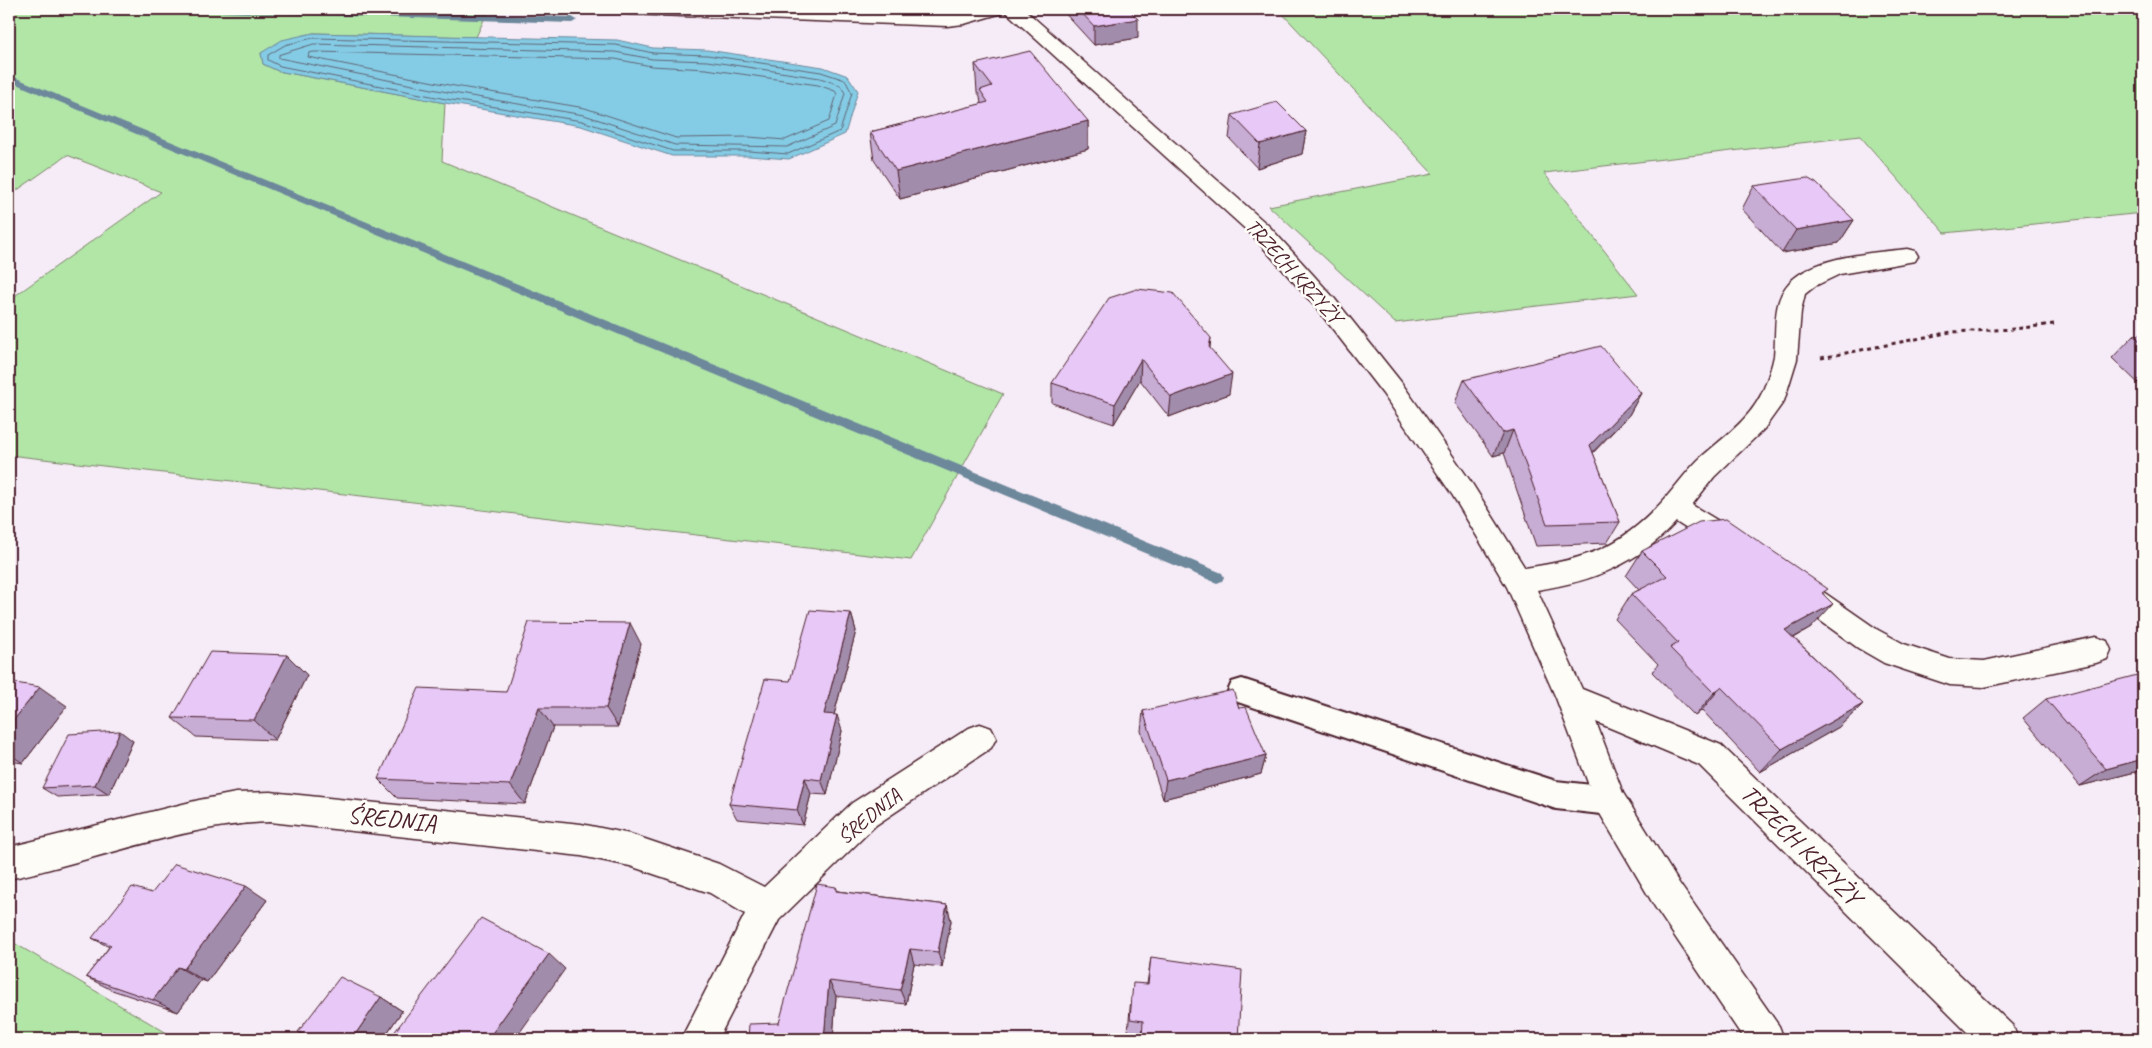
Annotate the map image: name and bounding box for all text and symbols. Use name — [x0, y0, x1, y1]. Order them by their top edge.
street label: TRZECH KRZYŻY — [1240, 213, 1351, 332]
street label: TRZECH KRZYŻY — [1734, 778, 1871, 915]
street label: ŚREDNIA — [832, 782, 906, 850]
street label: ŚREDNIA — [346, 798, 438, 840]

